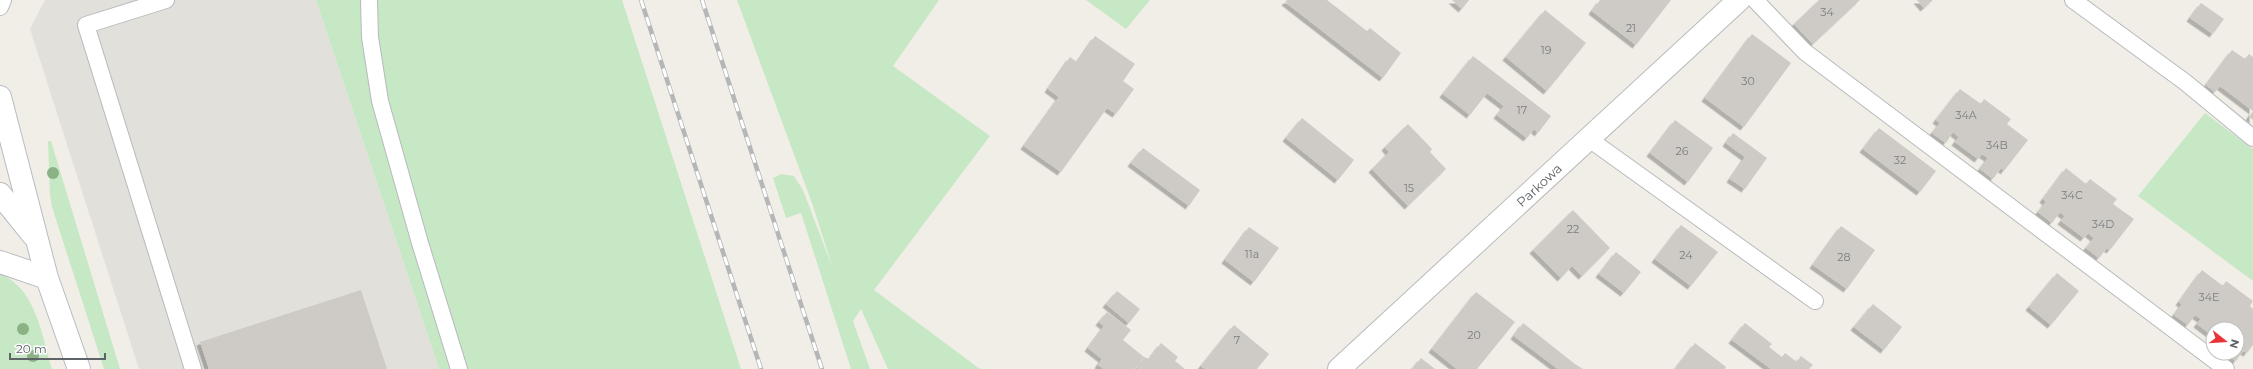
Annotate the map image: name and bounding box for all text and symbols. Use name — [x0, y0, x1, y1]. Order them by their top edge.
house number: 34 — [1820, 5, 1834, 19]
house number: 21 — [1626, 21, 1636, 35]
house number: 19 — [1541, 43, 1552, 57]
house number: 30 — [1741, 74, 1755, 88]
house number: 17 — [1517, 103, 1527, 117]
house number: 34A — [1955, 108, 1977, 122]
house number: 34B — [1986, 138, 2008, 152]
house number: 26 — [1676, 144, 1689, 158]
house number: 32 — [1894, 153, 1906, 167]
street label: Parkowa — [1513, 160, 1565, 210]
house number: 15 — [1404, 181, 1414, 195]
house number: 34C — [2061, 188, 2083, 202]
house number: 34D — [2092, 217, 2114, 231]
house number: 22 — [1567, 222, 1579, 236]
house number: 11a — [1245, 247, 1259, 261]
house number: 24 — [1679, 248, 1693, 262]
house number: 28 — [1837, 250, 1851, 264]
house number: 34E — [2199, 290, 2219, 304]
north arrow — [2205, 321, 2245, 361]
house number: 20 — [1467, 328, 1481, 342]
house number: 7 — [1234, 333, 1240, 347]
scale bar — [10, 335, 105, 361]
text: N — [2227, 338, 2243, 350]
text: 20 m — [16, 341, 47, 356]

